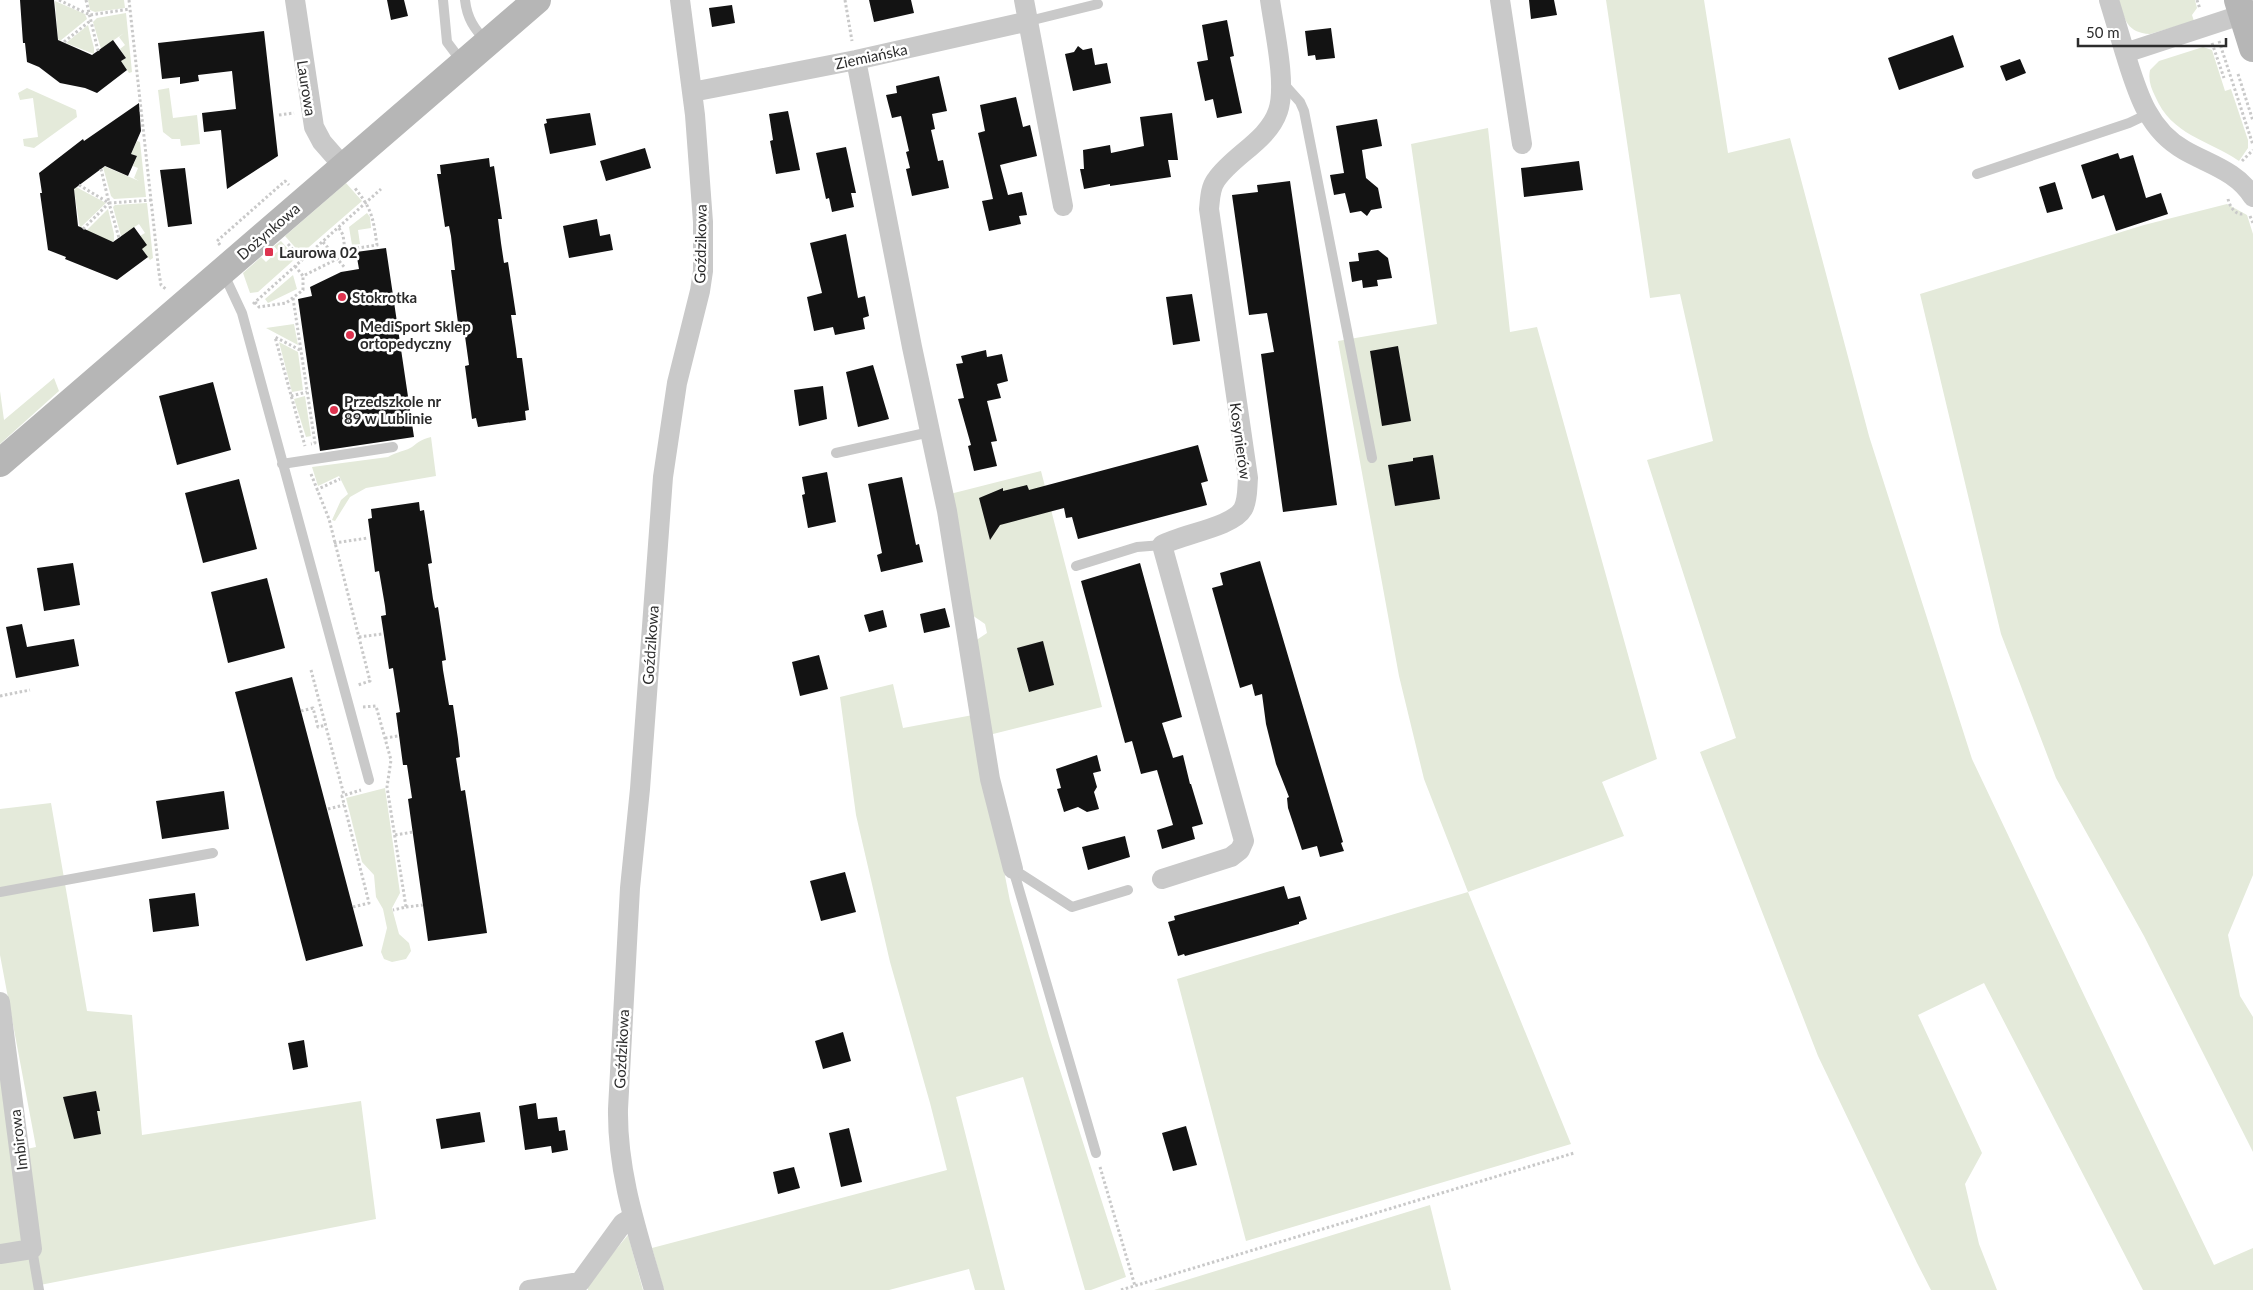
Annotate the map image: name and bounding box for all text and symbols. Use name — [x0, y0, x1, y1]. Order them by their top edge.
scale bar — [2078, 15, 2226, 47]
text: 50 m — [2086, 23, 2120, 41]
street label: Ziemiańska — [833, 40, 909, 72]
street label: Laurowa — [294, 59, 320, 117]
street label: Dożynkowa — [233, 199, 303, 263]
street label: Goździkowa — [690, 204, 710, 284]
place label: Laurowa 02 — [279, 243, 358, 261]
marker: Laurowa 02 — [263, 246, 275, 258]
place label: Stokrotka — [352, 288, 417, 306]
marker: Stokrotka — [336, 291, 348, 303]
place label: MediSport Sklep ortopedyczny — [360, 317, 471, 352]
marker: MediSport Sklep ortopedyczny — [344, 329, 356, 341]
place label: Przedszkole nr 89 w Lublinie — [344, 392, 442, 427]
street label: Kosynierów — [1227, 402, 1255, 481]
marker: Przedszkole nr 89 w Lublinie — [328, 404, 340, 416]
street label: Goździkowa — [638, 605, 662, 685]
street label: Goździkowa — [610, 1009, 632, 1089]
street label: Imbirowa — [5, 1109, 31, 1171]

